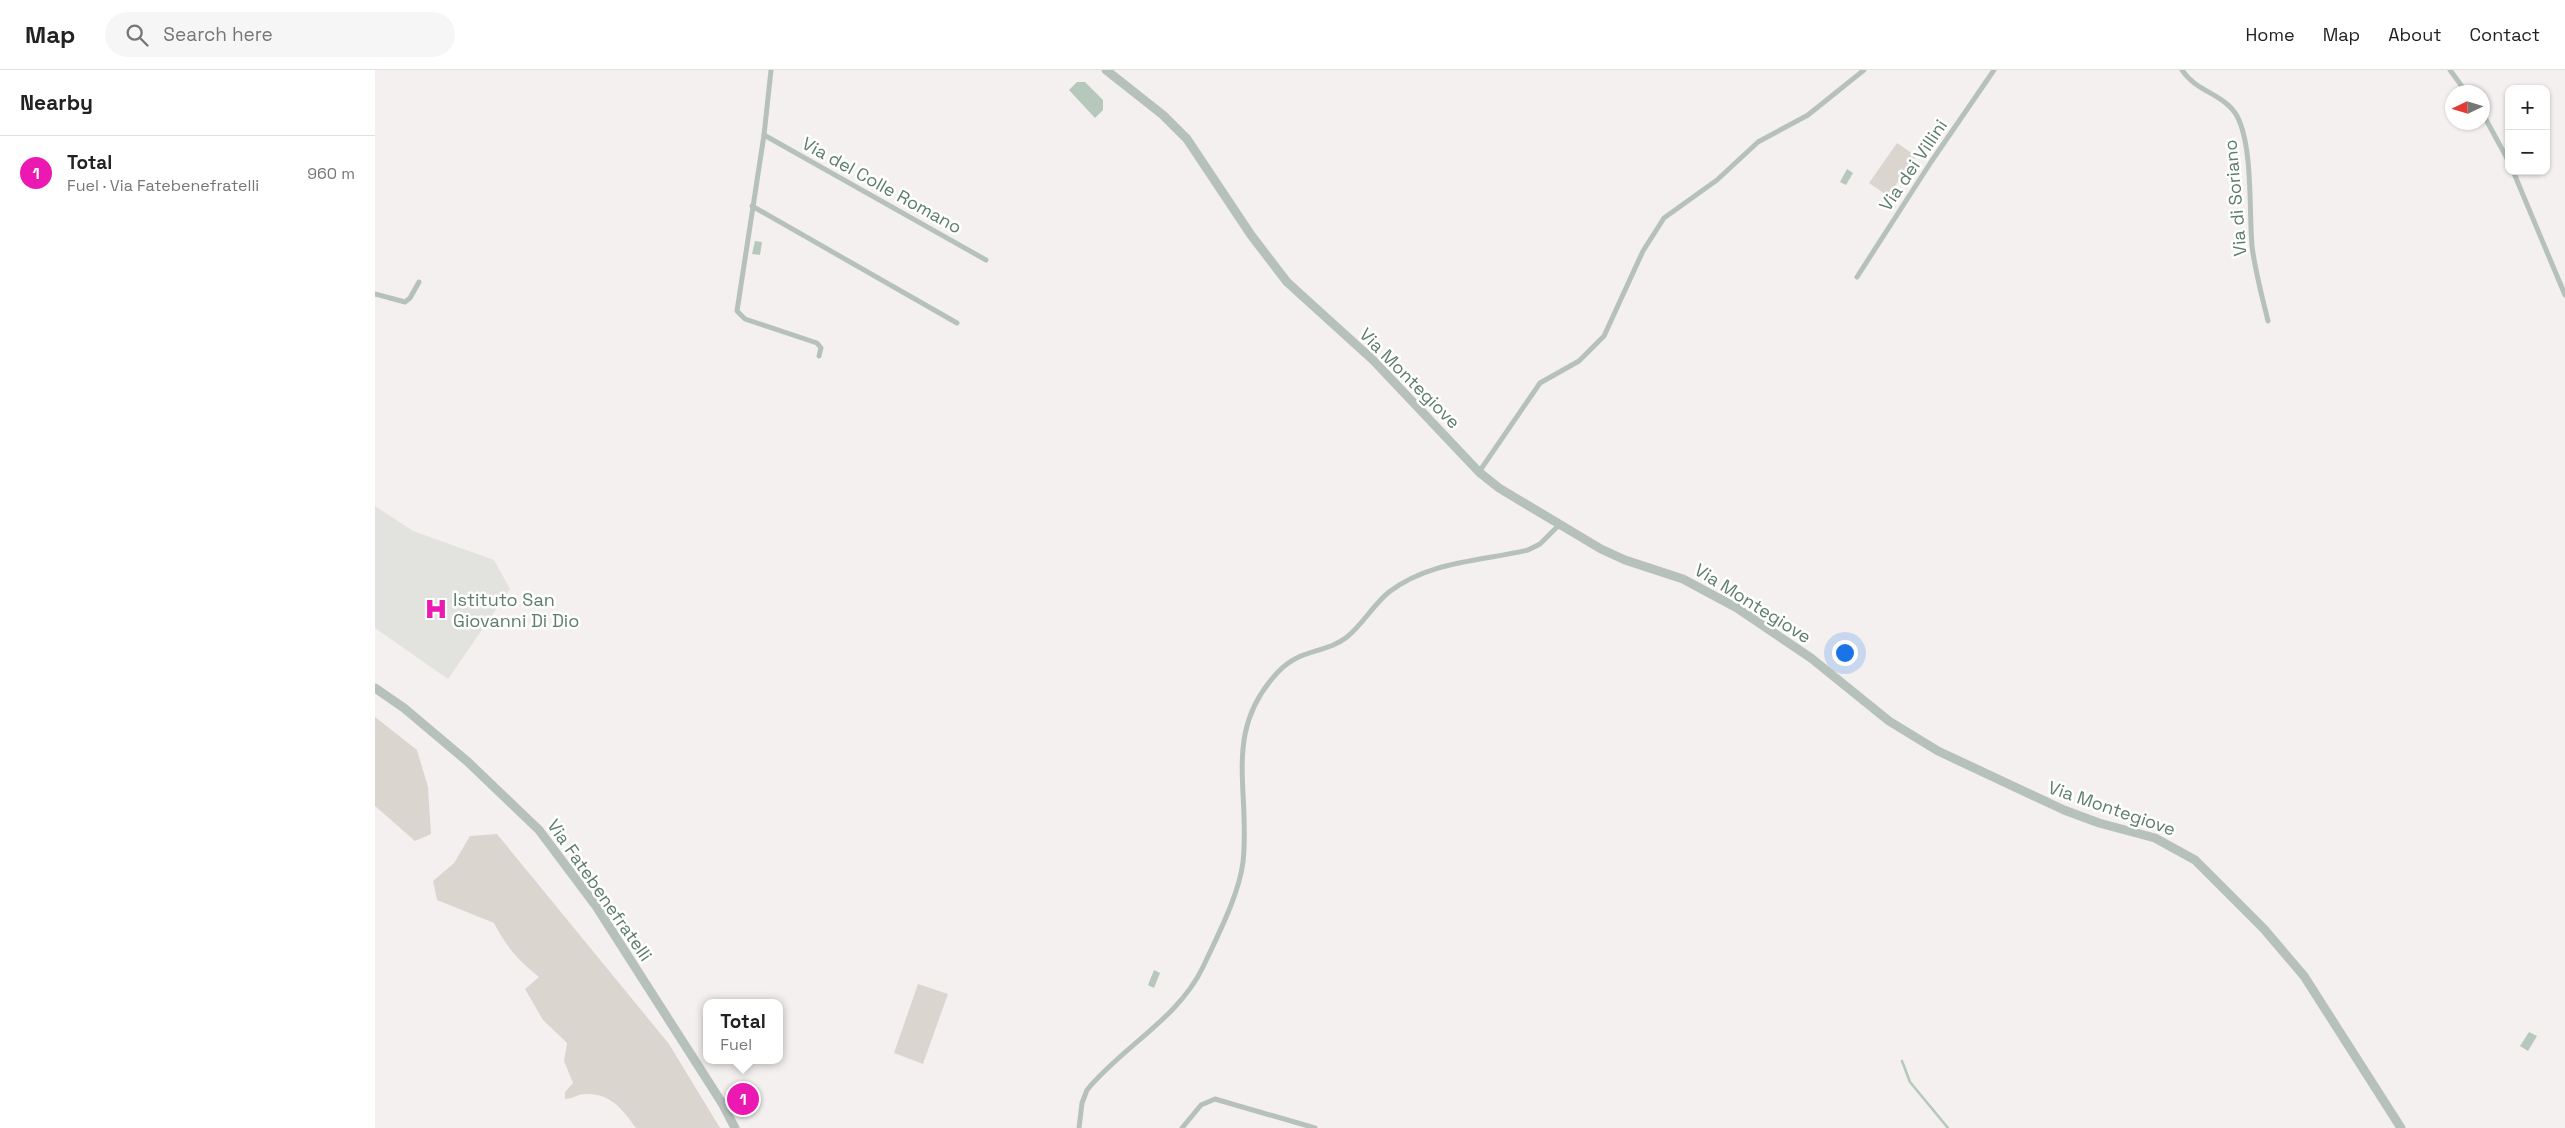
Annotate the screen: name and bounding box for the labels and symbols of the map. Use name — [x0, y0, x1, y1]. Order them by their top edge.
north arrow — [2445, 85, 2490, 130]
street label: Via dei Villini — [1874, 115, 1952, 215]
street label: Via del Colle Romano — [798, 132, 966, 238]
street label: Via di Soriano — [2218, 139, 2252, 257]
street label: Via Montegiove — [1355, 323, 1465, 433]
street label: Via Montegiove — [1690, 558, 1816, 648]
place label: Istituto San Giovanni Di Dio — [453, 588, 579, 632]
hospital icon: Istituto San Giovanni Di Dio — [423, 596, 449, 622]
your location — [1832, 640, 1858, 666]
street label: Via Montegiove — [2045, 775, 2179, 841]
street label: Via Fatebenefratelli — [542, 815, 658, 965]
pin: 1 — [727, 1080, 759, 1118]

